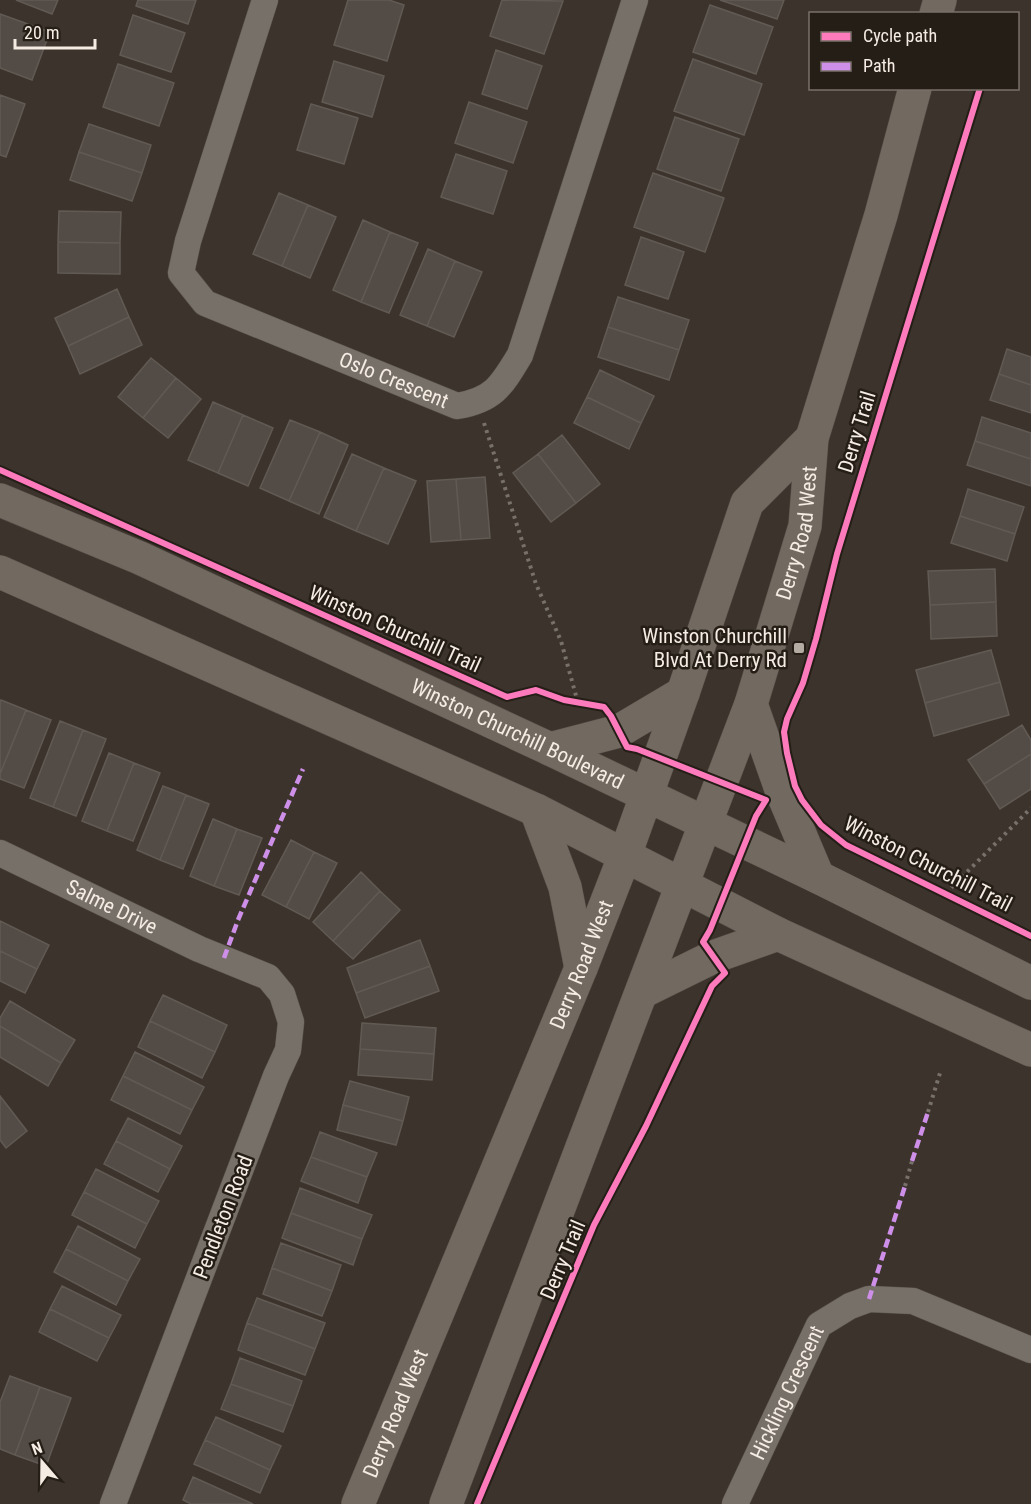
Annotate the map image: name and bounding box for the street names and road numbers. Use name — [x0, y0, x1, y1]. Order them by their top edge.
street label: Oslo Crescent — [335, 347, 452, 413]
street label: Derry Trail — [833, 388, 881, 476]
street label: Derry Road West — [771, 465, 822, 603]
street label: Winston Churchill Trail — [306, 580, 484, 678]
street label: Winston Churchill Boulevard — [407, 674, 628, 794]
street label: Winston Churchill Trail — [840, 811, 1016, 917]
street label: Salme Drive — [62, 875, 161, 939]
street label: Derry Road West — [545, 897, 618, 1033]
street label: Pendleton Road — [188, 1152, 258, 1282]
street label: Derry Trail — [536, 1217, 590, 1303]
street label: Hickling Crescent — [745, 1322, 829, 1464]
street label: Derry Road West — [358, 1346, 433, 1481]

